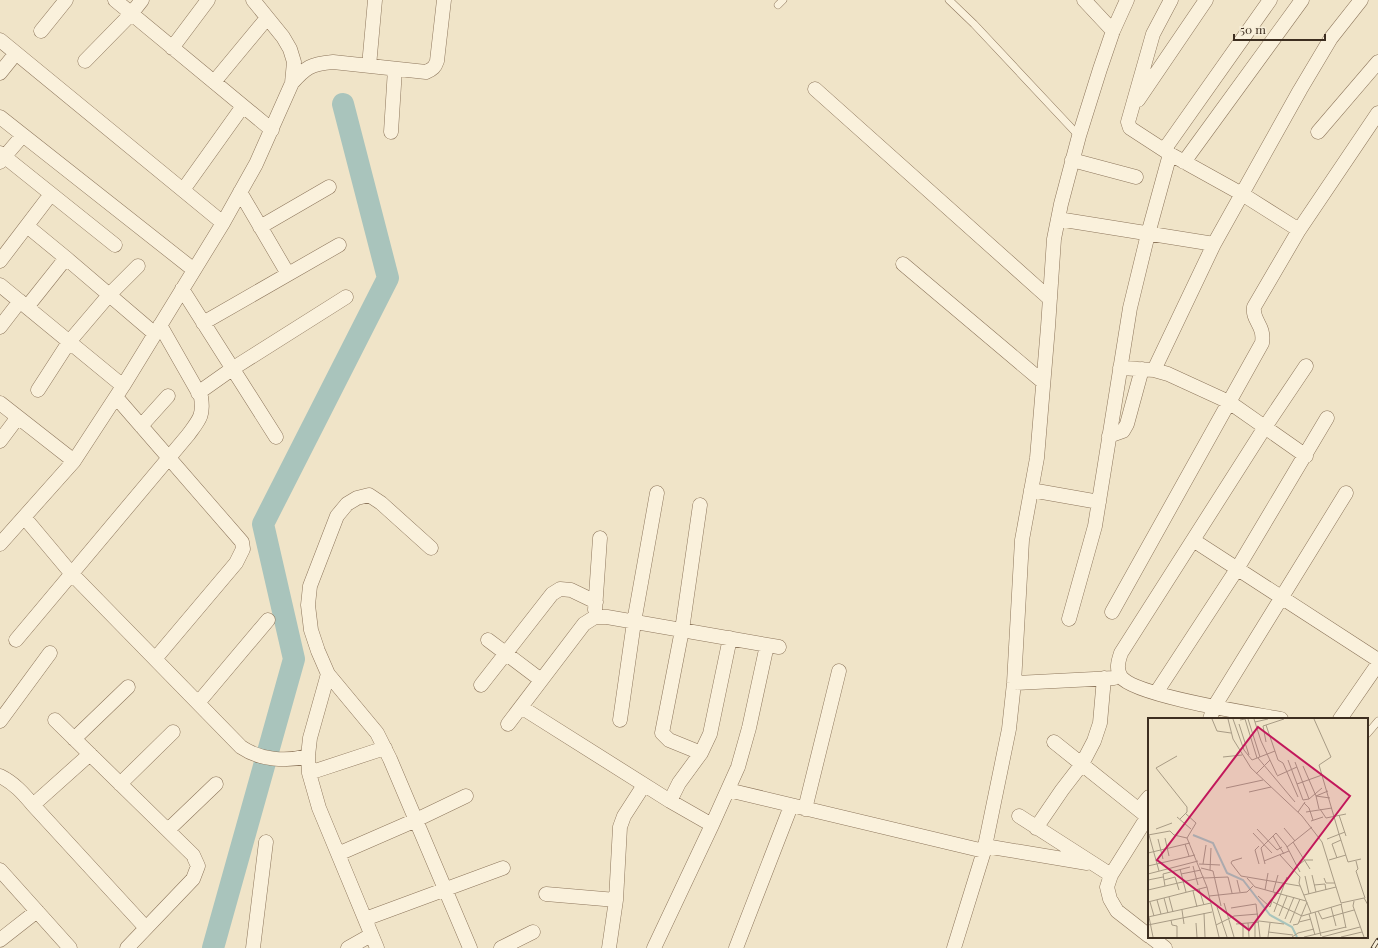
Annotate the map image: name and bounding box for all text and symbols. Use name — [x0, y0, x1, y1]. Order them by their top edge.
scale bar — [1234, 16, 1325, 42]
text: 50 m — [1240, 21, 1266, 37]
inset map — [1148, 718, 1368, 938]

